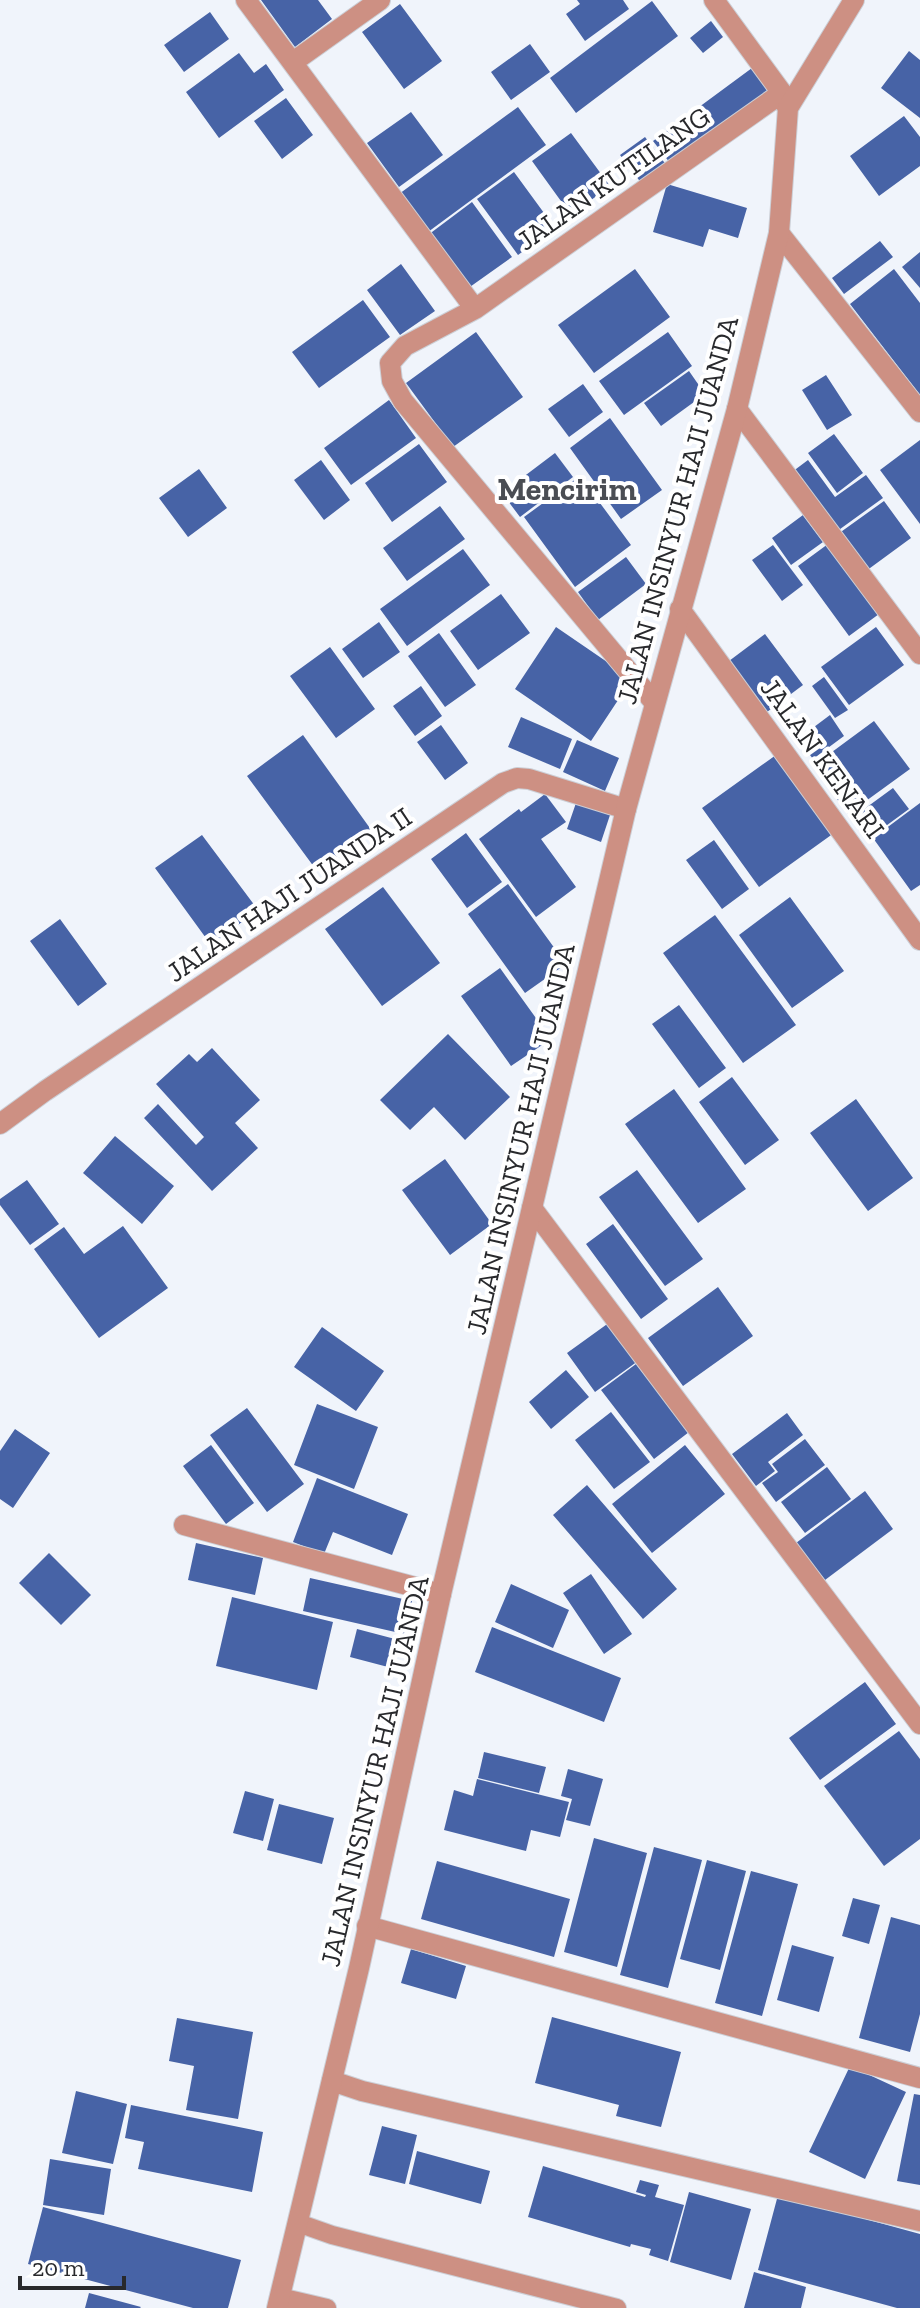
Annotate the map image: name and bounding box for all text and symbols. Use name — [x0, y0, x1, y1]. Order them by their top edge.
street label: JALAN KUTILANG — [510, 100, 716, 257]
street label: JALAN INSINYUR HAJI JUANDA — [610, 312, 745, 708]
district label: Mencirim — [498, 470, 636, 508]
street label: JALAN KENARI — [754, 672, 892, 845]
street label: JALAN HAJI JUANDA II — [161, 800, 418, 989]
street label: JALAN INSINYUR HAJI JUANDA — [459, 940, 582, 1338]
street label: JALAN INSINYUR HAJI JUANDA — [313, 1572, 436, 1970]
scale bar — [20, 2240, 124, 2290]
text: 20 m — [32, 2253, 85, 2282]

